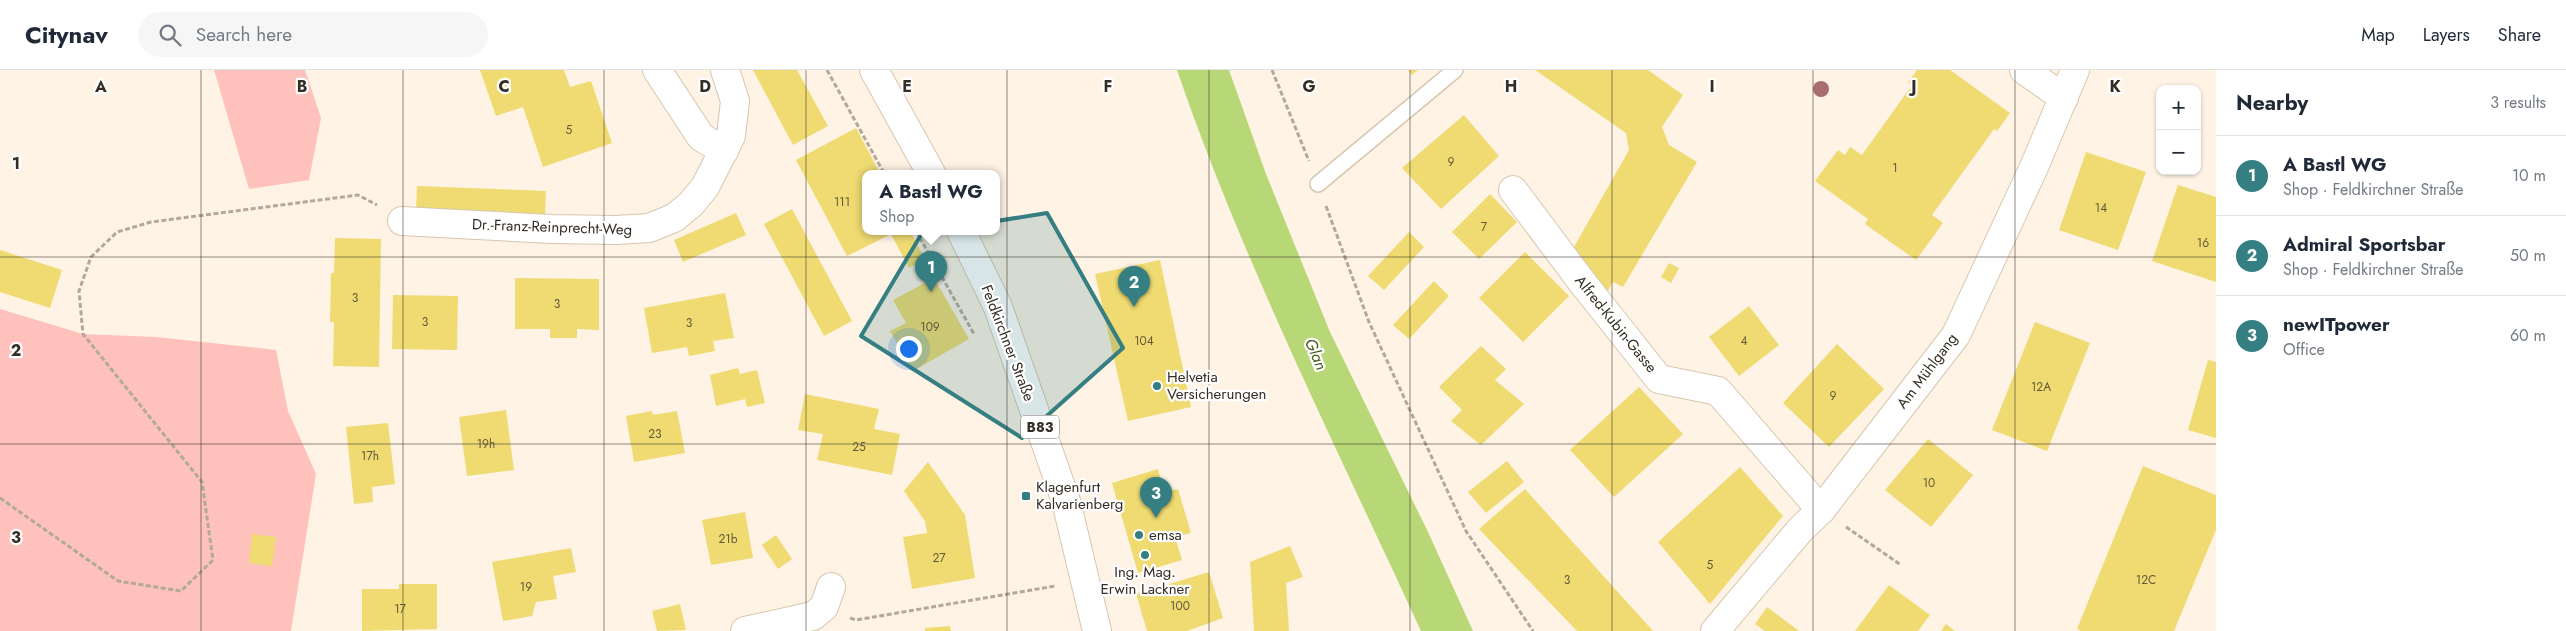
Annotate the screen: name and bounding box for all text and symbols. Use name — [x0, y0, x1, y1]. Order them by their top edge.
search box — [138, 12, 488, 57]
text: Citynav — [25, 17, 108, 52]
icon: search — [156, 21, 184, 49]
text: Search here — [196, 21, 292, 48]
text: Map — [2361, 22, 2395, 48]
text: Layers — [2423, 22, 2470, 48]
text: Share — [2498, 22, 2541, 48]
text: A — [94, 75, 107, 98]
text: B — [297, 75, 307, 98]
text: C — [498, 75, 510, 98]
text: D — [699, 75, 711, 98]
text: E — [902, 75, 912, 98]
text: F — [1104, 75, 1112, 98]
text: G — [1302, 75, 1316, 98]
text: H — [1505, 75, 1517, 98]
text: I — [1709, 75, 1715, 98]
text: J — [1908, 75, 1917, 98]
text: K — [2109, 75, 2121, 98]
map controls — [2156, 85, 2201, 175]
button: + — [2156, 85, 2201, 130]
text: Nearby — [2236, 88, 2308, 118]
text: 3 results — [2490, 91, 2546, 114]
house number: 5 — [566, 121, 573, 139]
button: − — [2156, 130, 2201, 175]
text: A Bastl WG — [2283, 151, 2386, 178]
text: 1 — [12, 152, 20, 175]
house number: 9 — [1448, 153, 1455, 171]
house number: 1 — [1892, 159, 1898, 177]
text: 1 — [2248, 164, 2256, 187]
text: 10 m — [2512, 164, 2546, 187]
popup — [862, 170, 1000, 235]
text: A Bastl WG — [879, 178, 983, 205]
text: Shop · Feldkirchner Straße — [2283, 178, 2463, 201]
house number: 111 — [834, 193, 850, 211]
house number: 14 — [2095, 199, 2107, 217]
text: Shop — [879, 205, 914, 228]
street label: Dr.-Franz-Reinprecht-Weg — [471, 213, 633, 241]
house number: 7 — [1481, 218, 1488, 236]
text: Admiral Sportsbar — [2283, 231, 2446, 258]
house number: 16 — [2197, 234, 2209, 252]
text: 2 — [2247, 244, 2257, 267]
text: 50 m — [2510, 244, 2546, 267]
pin: 1 — [915, 251, 947, 292]
text: Shop · Feldkirchner Straße — [2283, 258, 2463, 281]
pin: 2 — [1118, 266, 1150, 307]
street label: Alfred-Kubin-Gasse — [1570, 270, 1662, 378]
street label: Feldkirchner Straße — [976, 282, 1040, 405]
house number: 3 — [352, 289, 359, 307]
house number: 3 — [554, 295, 561, 313]
text: newITpower — [2283, 311, 2390, 338]
house number: 3 — [422, 313, 429, 331]
house number: 3 — [686, 314, 693, 332]
house number: 109 — [920, 318, 940, 336]
text: 3 — [2247, 324, 2257, 347]
text: 60 m — [2510, 324, 2546, 347]
street label: Am Mühlgang — [1891, 329, 1963, 413]
house number: 104 — [1134, 332, 1154, 350]
house number: 4 — [1741, 332, 1748, 350]
water label: Glan — [1299, 335, 1333, 373]
your location — [896, 336, 922, 362]
text: Office — [2283, 338, 2325, 361]
text: 2 — [11, 339, 21, 362]
place label: Helvetia Versicherungen — [1167, 366, 1266, 405]
house number: 12A — [2031, 378, 2051, 396]
marker: Helvetia Versicherungen — [1151, 380, 1163, 392]
house number: 9 — [1830, 387, 1837, 405]
road number: B83 — [1021, 416, 1059, 438]
house number: 23 — [648, 425, 662, 443]
house number: 19h — [477, 435, 495, 453]
house number: 25 — [852, 438, 866, 456]
house number: 17h — [361, 447, 379, 465]
house number: 10 — [1923, 474, 1935, 492]
place label: Klagenfurt Kalvarienberg — [1036, 476, 1123, 515]
pin: 3 — [1140, 477, 1172, 518]
marker: Klagenfurt Kalvarienberg — [1020, 490, 1032, 502]
place label: emsa — [1149, 524, 1182, 546]
text: 3 — [11, 526, 21, 549]
marker: emsa — [1133, 529, 1145, 541]
house number: 21b — [718, 530, 738, 548]
house number: 27 — [932, 549, 946, 567]
marker: Ing. Mag. Erwin Lackner — [1139, 549, 1151, 561]
house number: 5 — [1707, 556, 1714, 574]
place label: Ing. Mag. Erwin Lackner — [1101, 561, 1190, 600]
house number: 3 — [1564, 571, 1571, 589]
house number: 12C — [2136, 571, 2156, 589]
house number: 19 — [520, 578, 532, 596]
house number: 100 — [1170, 597, 1190, 615]
house number: 17 — [394, 600, 407, 618]

